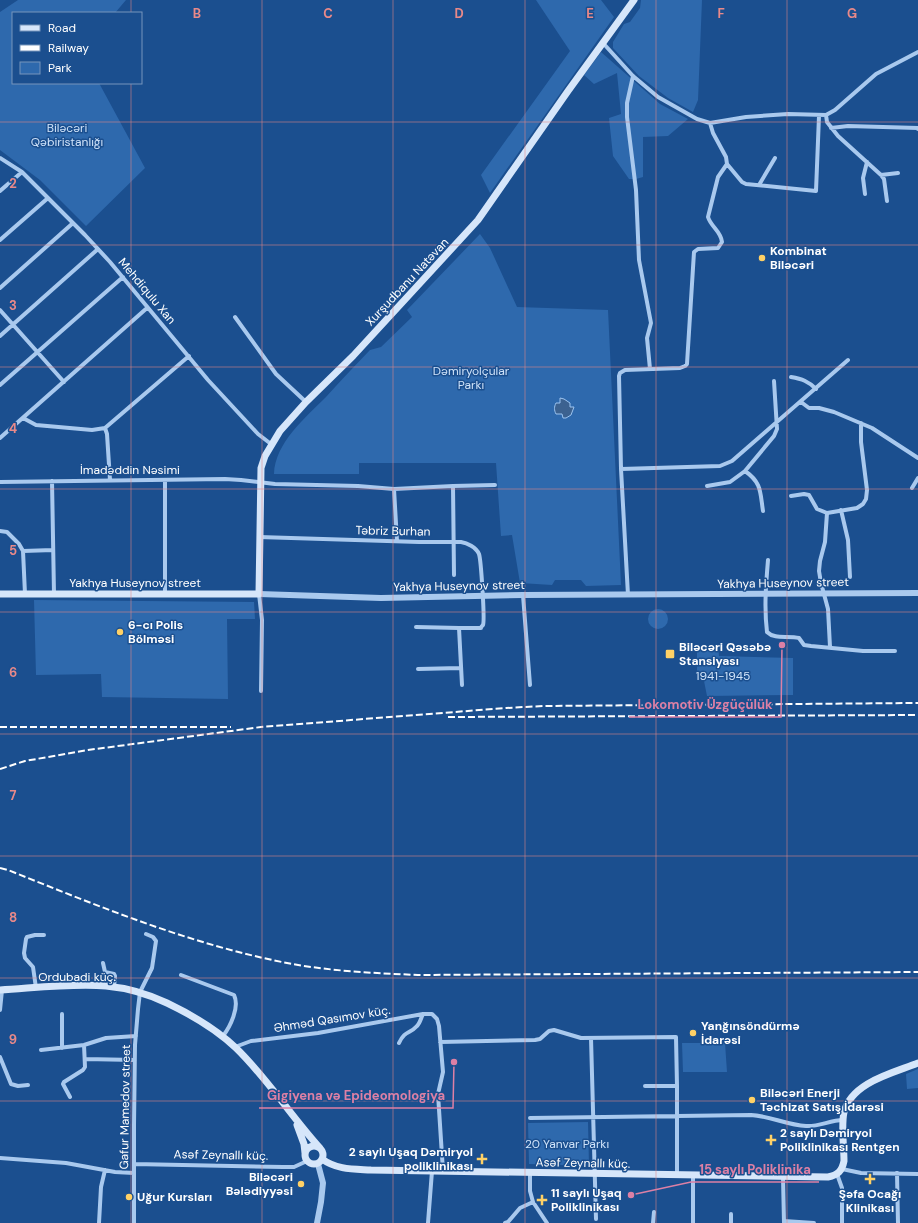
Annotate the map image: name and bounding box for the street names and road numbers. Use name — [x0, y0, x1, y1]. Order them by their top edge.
street label: Xurşudbanu Natəvan — [362, 234, 452, 329]
street label: Mehdiqulu Xan — [115, 255, 179, 328]
street label: İmadəddin Nəsimi — [80, 462, 180, 478]
street label: Təbriz Burhan — [355, 522, 431, 540]
street label: Yakhya Huseynov street — [717, 574, 849, 592]
street label: Yakhya Huseynov street — [69, 575, 201, 591]
street label: Yakhya Huseynov street — [393, 577, 525, 595]
street label: Ordubadi küç. — [38, 969, 116, 985]
street label: Əhməd Qasımov küç. — [273, 1002, 391, 1036]
street label: Gafur Mamedov street — [116, 1044, 134, 1170]
street label: Asəf Zeynallı küç. — [174, 1146, 268, 1164]
street label: Asəf Zeynallı küç. — [536, 1154, 630, 1172]

